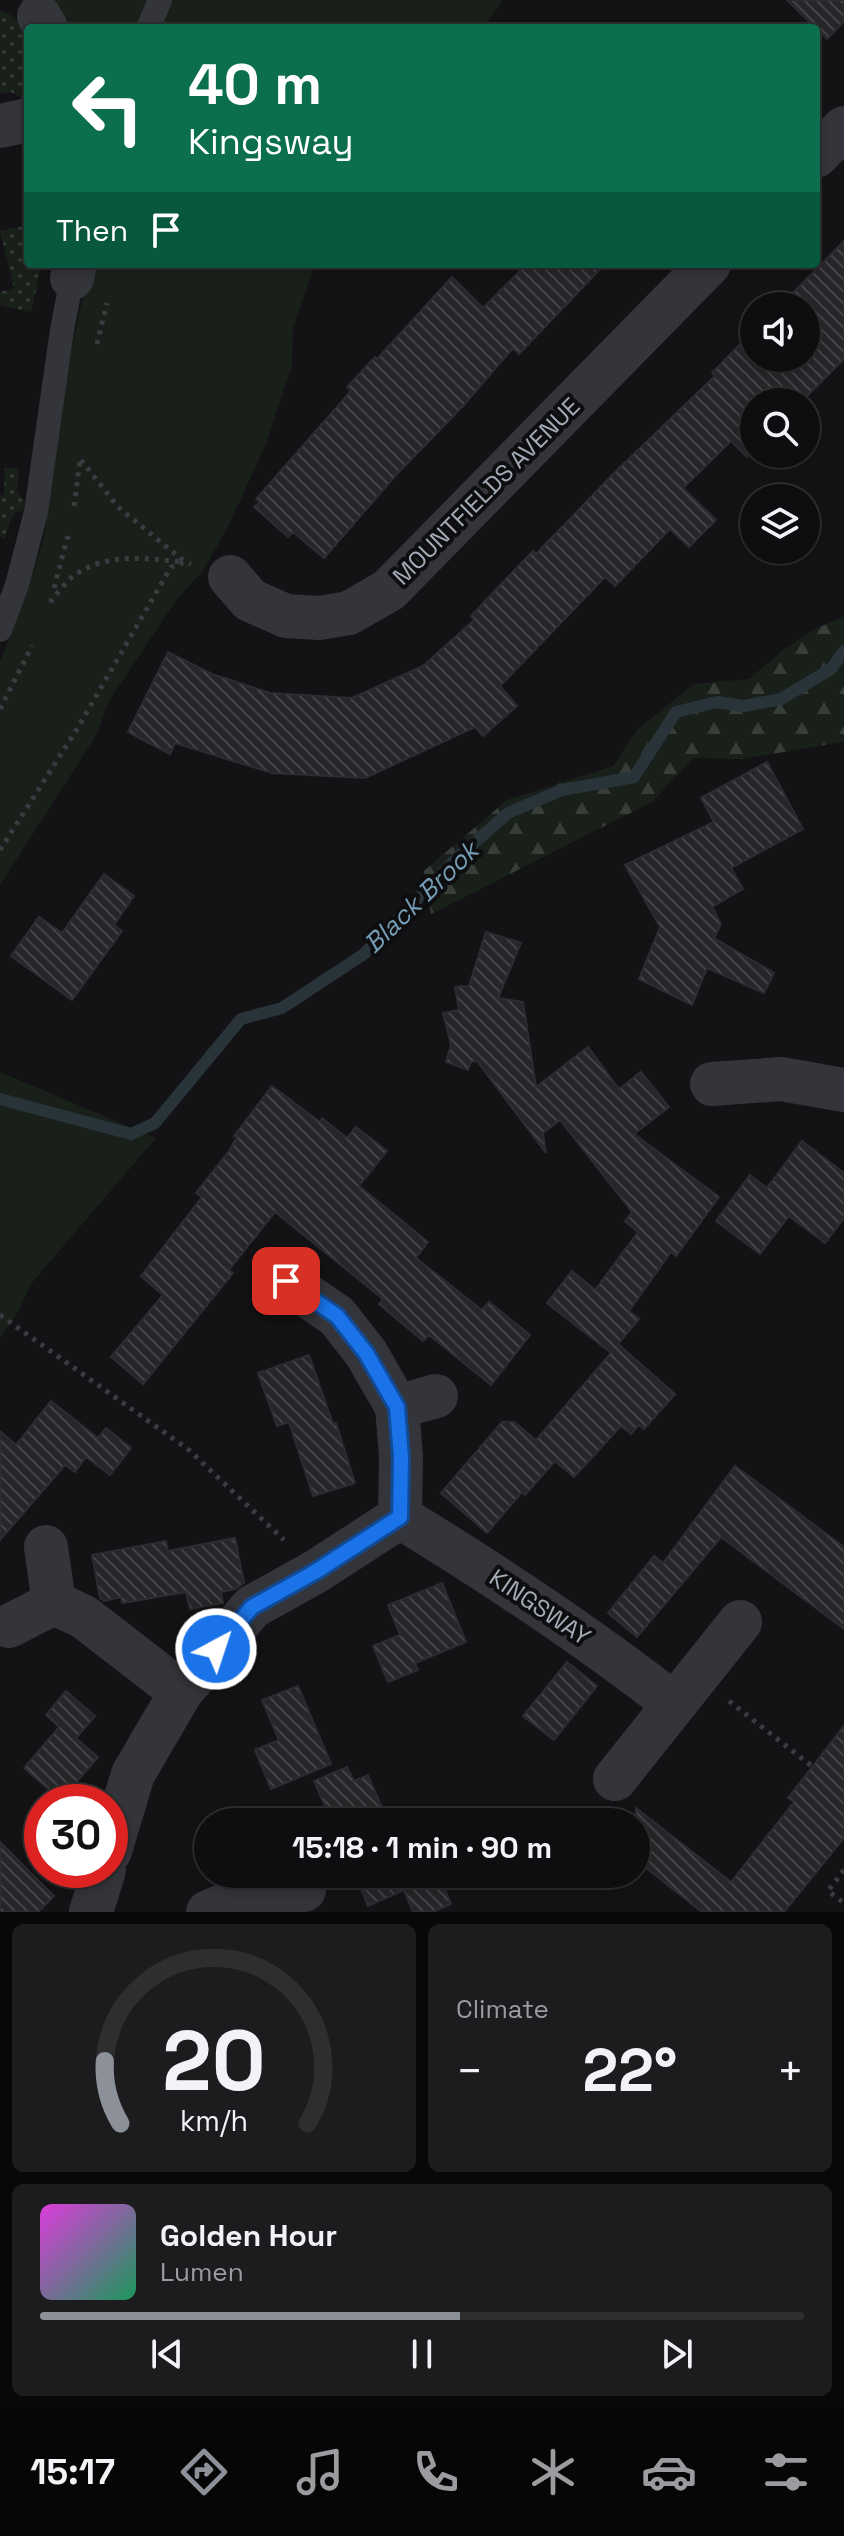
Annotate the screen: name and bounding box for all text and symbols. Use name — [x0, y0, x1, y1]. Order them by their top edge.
text: 40 m — [188, 49, 322, 120]
icon: left — [56, 56, 160, 160]
text: Kingsway — [188, 119, 353, 165]
icon: arrive — [144, 208, 188, 252]
text: Then — [56, 211, 128, 250]
map controls — [740, 292, 820, 564]
button: sound — [740, 292, 820, 372]
button: search — [740, 388, 820, 468]
street label: MOUNTFIELDS AVENUE — [386, 391, 586, 591]
button: layers — [740, 484, 820, 564]
water label: Black Brook — [356, 832, 488, 960]
pin — [252, 1247, 320, 1315]
icon: arrive — [264, 1259, 308, 1303]
street label: KINGSWAY — [484, 1562, 597, 1652]
position arrow — [174, 1607, 258, 1691]
speed limit sign: 30 — [24, 1784, 128, 1888]
text: 15:18 · 1 min · 90 m — [292, 1828, 552, 1867]
text: Climate — [456, 1992, 549, 2026]
text: 20 — [162, 2008, 266, 2114]
text: 22° — [583, 2032, 677, 2109]
text: − — [456, 2043, 483, 2099]
text: + — [777, 2043, 804, 2099]
text: km/h — [180, 2103, 248, 2139]
text: Golden Hour — [160, 2216, 337, 2255]
text: Lumen — [160, 2255, 244, 2289]
icon: previous — [145, 2332, 189, 2376]
icon: pause — [400, 2332, 444, 2376]
icon: next — [655, 2332, 699, 2376]
icon: directions — [176, 2444, 232, 2500]
icon: music — [292, 2444, 348, 2500]
icon: phone — [408, 2444, 464, 2500]
icon: climate — [525, 2444, 581, 2500]
icon: car — [641, 2444, 697, 2500]
icon: filters — [758, 2444, 814, 2500]
text: 15:17 — [30, 2449, 115, 2495]

